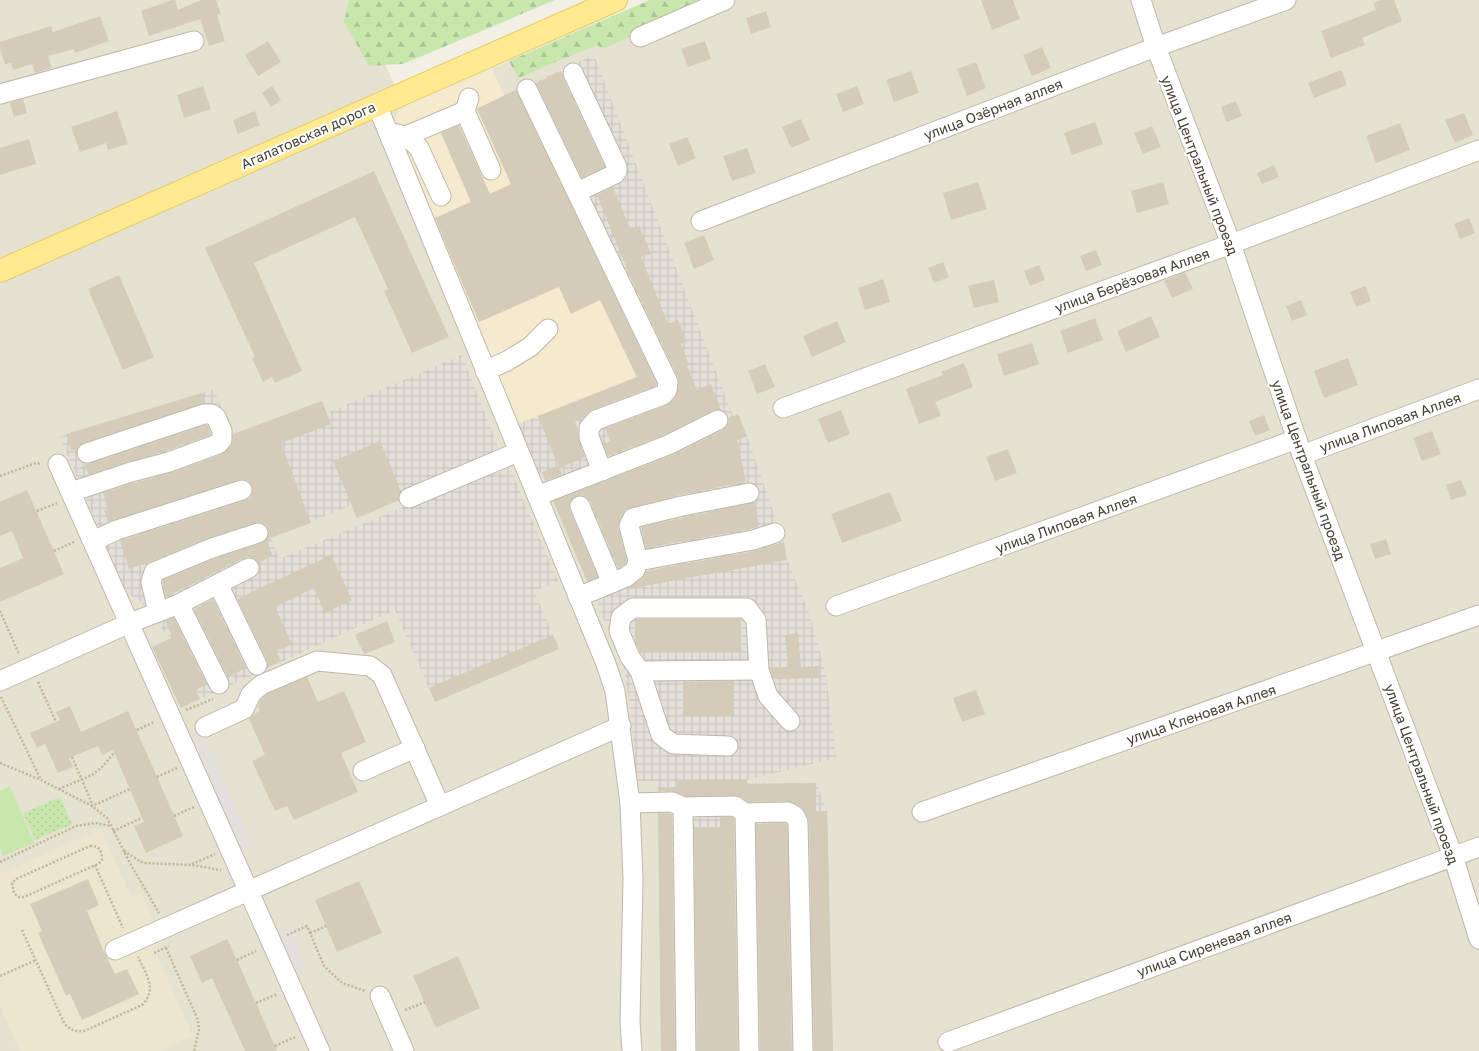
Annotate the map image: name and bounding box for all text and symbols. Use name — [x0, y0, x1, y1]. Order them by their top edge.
street label: улица Центральный проезд — [1158, 73, 1242, 258]
street label: улица Озёрная аллея — [921, 75, 1065, 143]
street label: Агалатовская дорога — [238, 98, 378, 172]
street label: улица Берёзовая Аллея — [1052, 244, 1212, 316]
street label: улица Центральный проезд — [1268, 377, 1350, 563]
street label: улица Липовая Аллея — [1317, 388, 1463, 456]
street label: улица Липовая Аллея — [993, 489, 1139, 557]
street label: улица Кленовая Аллея — [1124, 680, 1278, 748]
street label: улица Центральный проезд — [1381, 681, 1463, 867]
street label: улица Сиреневая аллея — [1134, 908, 1294, 980]

